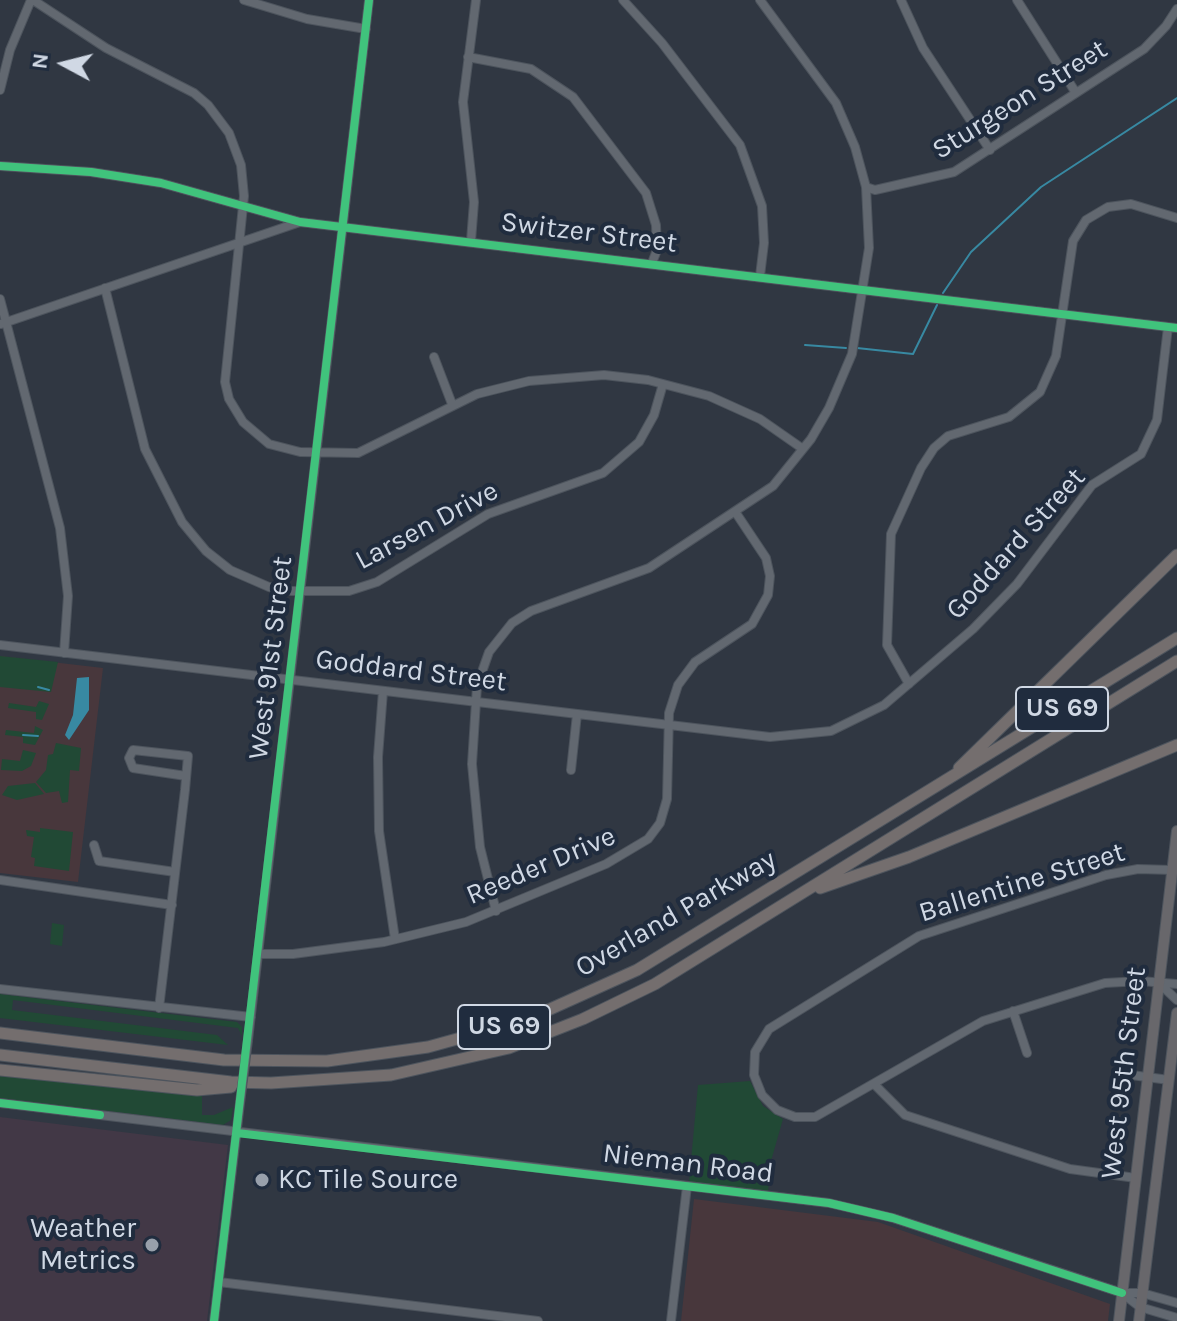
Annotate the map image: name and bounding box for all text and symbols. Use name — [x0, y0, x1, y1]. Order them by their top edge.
north arrow — [24, 24, 104, 104]
street label: Sturgeon Street — [926, 33, 1114, 167]
text: N — [26, 52, 54, 70]
street label: Switzer Street — [499, 206, 679, 260]
street label: Goddard Street — [939, 461, 1093, 627]
street label: Larsen Drive — [350, 474, 504, 578]
street label: West 91st Street — [242, 554, 300, 762]
street label: Goddard Street — [314, 643, 508, 699]
road number: US 69 — [1016, 687, 1108, 731]
street label: Reeder Drive — [461, 819, 621, 913]
street label: Ballentine Street — [915, 836, 1129, 930]
street label: Overland Parkway — [570, 843, 782, 985]
street label: West 95th Street — [1094, 965, 1154, 1181]
road number: US 69 — [458, 1005, 550, 1049]
street label: Nieman Road — [601, 1137, 775, 1191]
place label: KC Tile Source — [278, 1163, 458, 1197]
marker: KC Tile Source — [253, 1171, 271, 1189]
place label: Weather Metrics — [30, 1212, 136, 1278]
marker: Weather Metrics — [143, 1236, 161, 1254]

